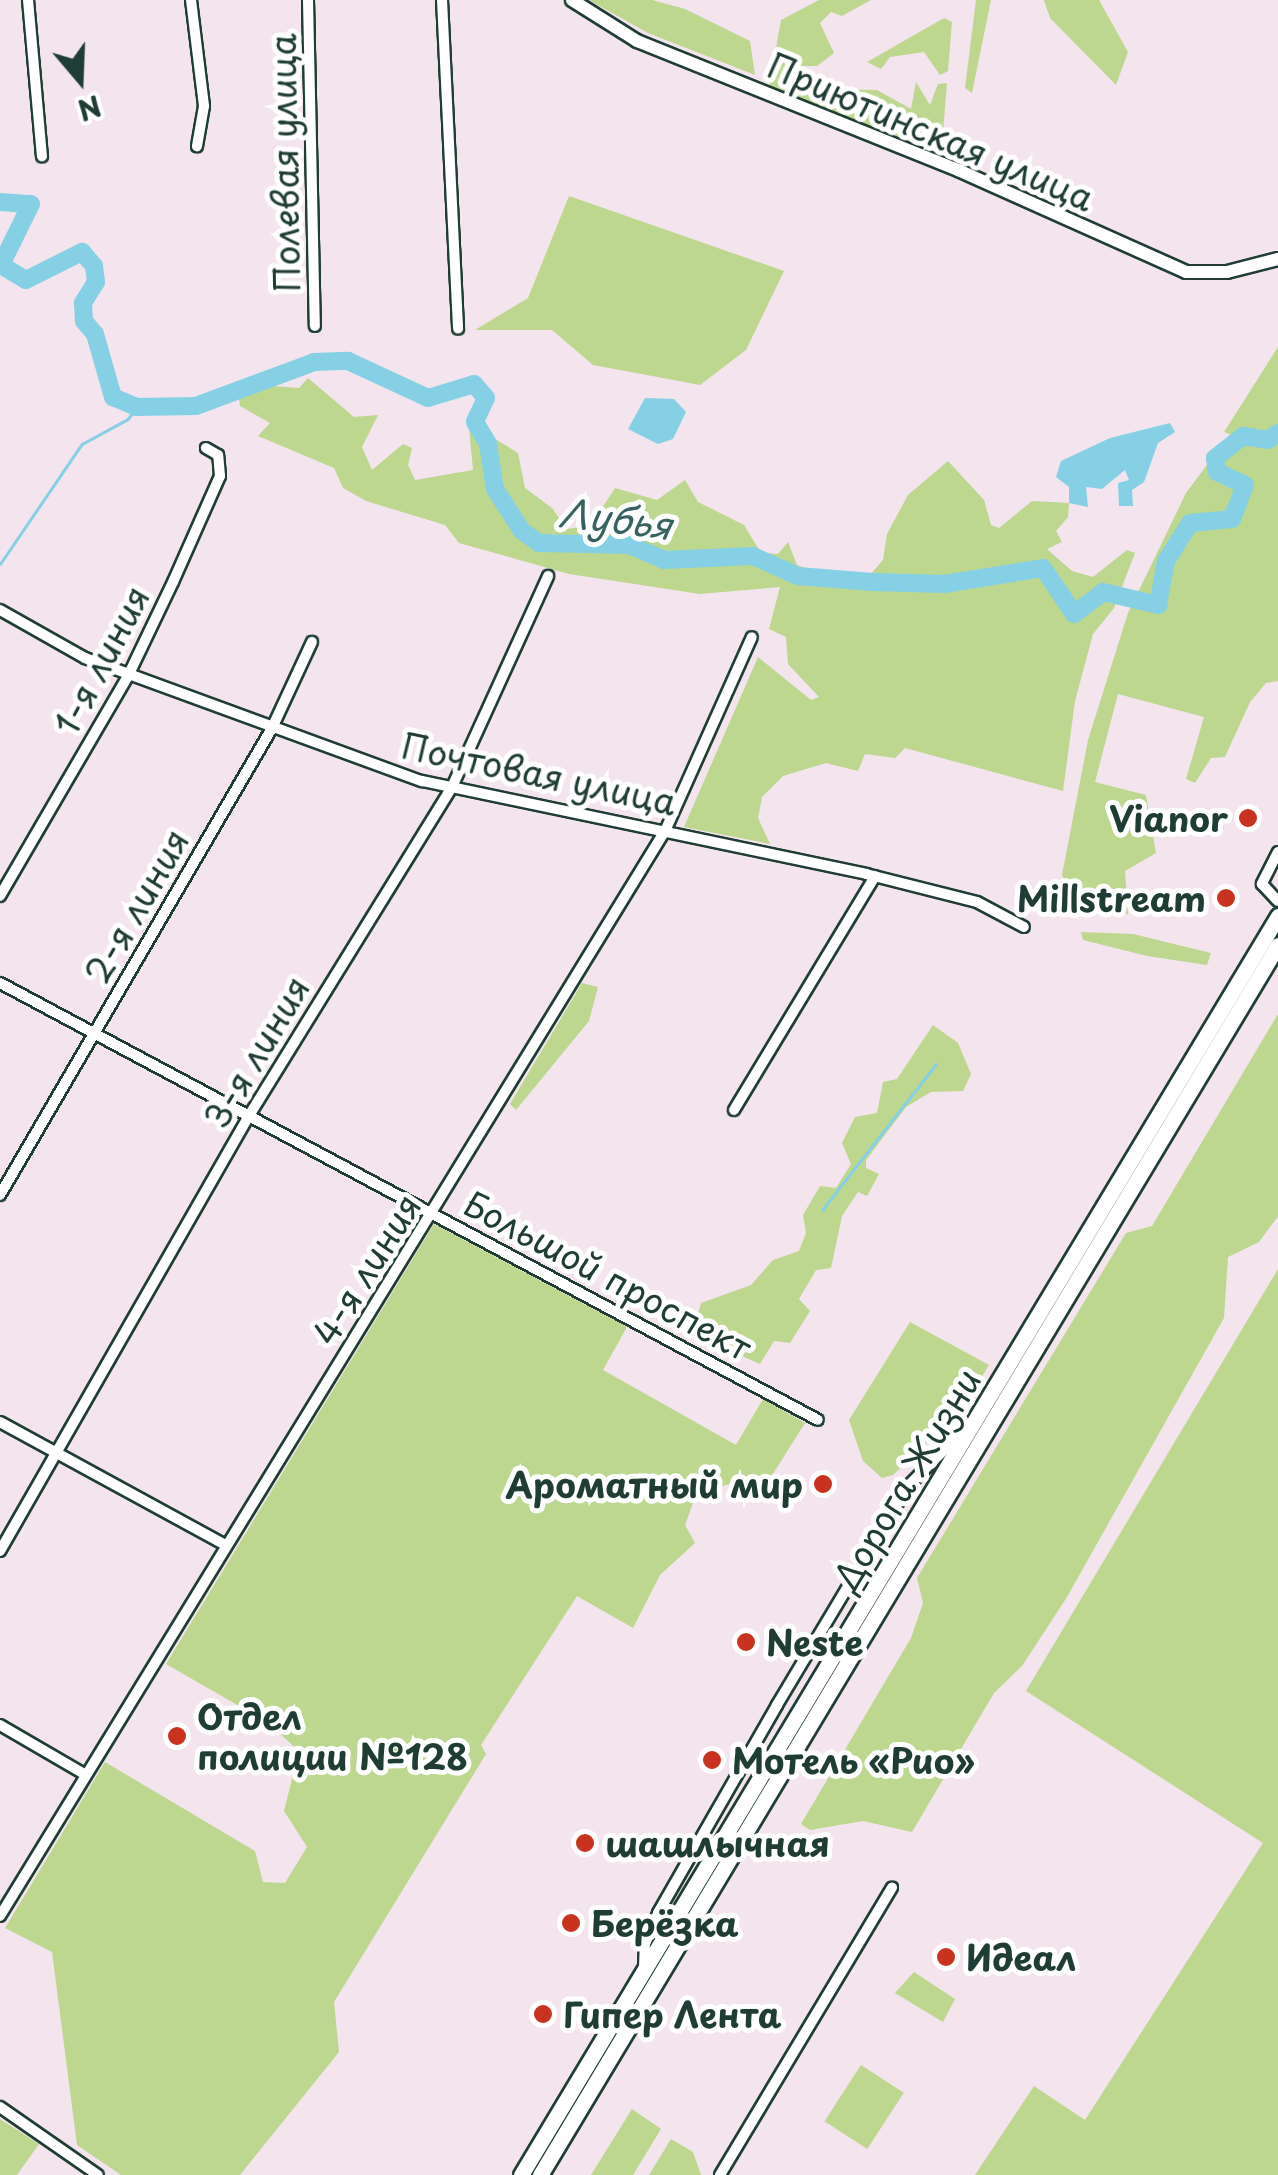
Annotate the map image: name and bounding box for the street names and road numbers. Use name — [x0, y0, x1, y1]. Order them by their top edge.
street label: Полевая улица — [261, 33, 307, 293]
street label: Приютинская улица — [761, 43, 1101, 219]
street label: 1-я линия — [44, 578, 158, 742]
street label: Почтовая улица — [398, 723, 680, 823]
street label: 2-я линия — [75, 821, 197, 991]
street label: 3-я линия — [194, 968, 318, 1136]
street label: Большой проспект — [457, 1181, 759, 1369]
street label: 4-я линия — [303, 1185, 429, 1353]
street label: Дорога Жизни — [823, 1360, 989, 1598]

